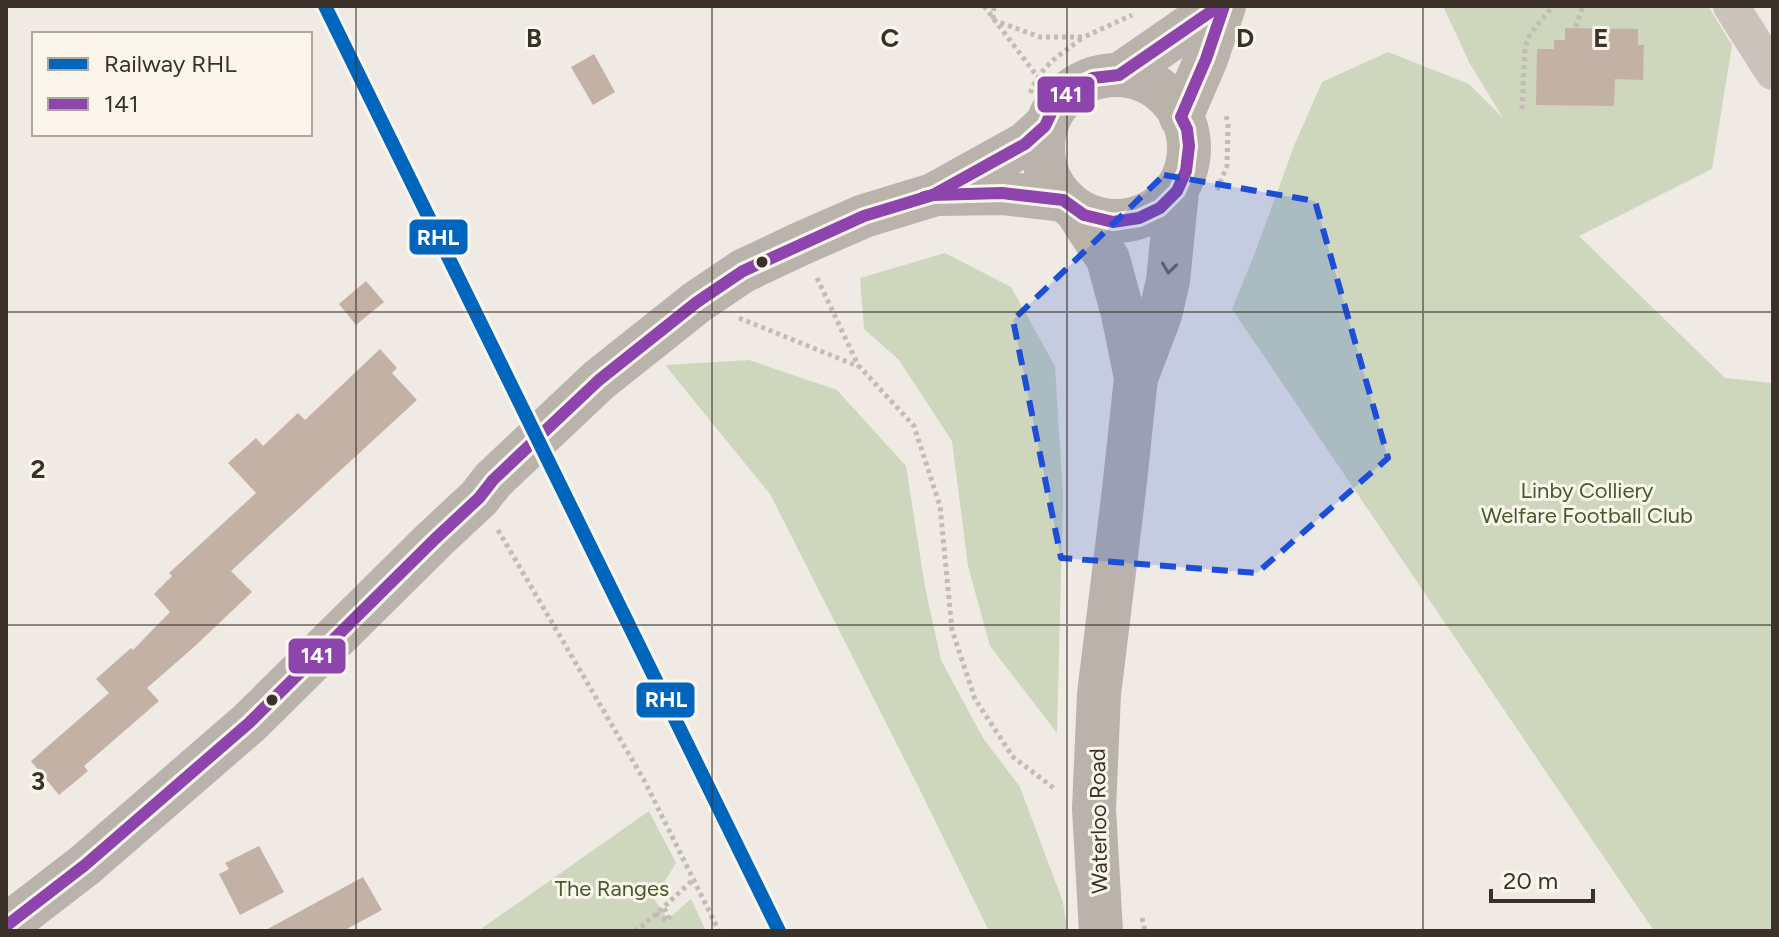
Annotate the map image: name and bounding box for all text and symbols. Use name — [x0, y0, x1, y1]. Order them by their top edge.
text: B — [526, 22, 542, 54]
text: C — [881, 22, 900, 54]
text: D — [1236, 22, 1254, 54]
text: E — [1593, 22, 1609, 54]
legend — [32, 32, 312, 136]
text: Railway RHL — [104, 49, 237, 78]
line badge: 141 — [1036, 75, 1096, 114]
text: 141 — [1050, 81, 1082, 108]
text: 141 — [104, 89, 139, 118]
line badge: RHL — [408, 218, 469, 256]
text: RHL — [417, 224, 459, 251]
unlabelled marker — [754, 254, 770, 270]
one-way arrow — [1161, 261, 1178, 275]
text: 2 — [30, 453, 46, 485]
park label: Linby Colliery Welfare Football Club — [1481, 477, 1693, 529]
line badge: 141 — [287, 637, 347, 675]
text: 141 — [301, 642, 333, 669]
line badge: RHL — [635, 681, 696, 719]
text: RHL — [645, 686, 687, 713]
unlabelled marker — [264, 692, 280, 708]
street label: Waterloo Road — [1084, 748, 1113, 894]
text: 3 — [31, 765, 45, 797]
scale bar — [1491, 853, 1593, 903]
text: 20 m — [1503, 866, 1558, 895]
park label: The Ranges — [555, 875, 669, 902]

